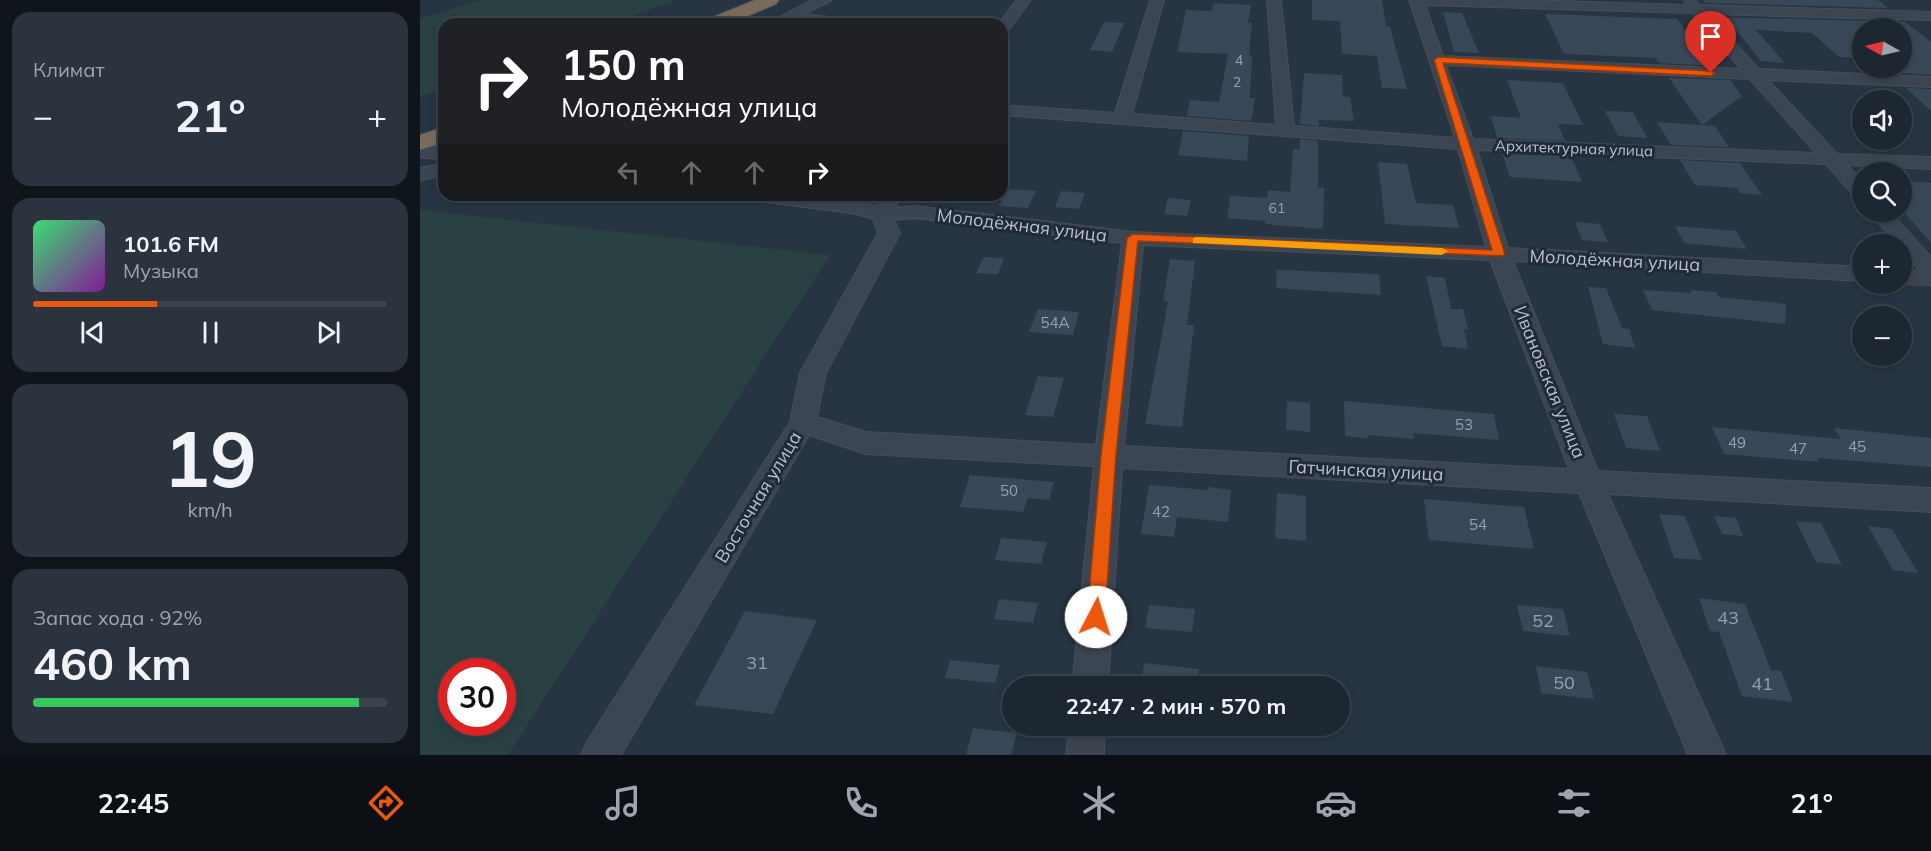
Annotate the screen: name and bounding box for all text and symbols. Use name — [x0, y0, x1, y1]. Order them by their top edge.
pin — [1685, 11, 1736, 73]
north arrow — [1852, 18, 1912, 78]
map controls — [1852, 18, 1912, 366]
icon: arrive — [1694, 20, 1727, 53]
text: 150 m — [561, 38, 686, 91]
icon: right — [462, 42, 540, 120]
house number: 4 — [1235, 51, 1244, 69]
text: Климат — [33, 57, 105, 82]
house number: 2 — [1233, 73, 1241, 91]
text: 21° — [174, 87, 246, 143]
text: Молодёжная улица — [561, 90, 817, 124]
button: sound — [1852, 90, 1912, 150]
text: − — [33, 95, 53, 136]
text: + — [367, 95, 387, 136]
street label: Архитектурная улица — [1495, 136, 1653, 160]
icon: left — [612, 156, 645, 189]
icon: ahead — [675, 156, 708, 189]
icon: ahead — [738, 156, 771, 189]
icon: right — [801, 156, 834, 189]
button: search — [1852, 162, 1912, 222]
house number: 61 — [1269, 199, 1285, 217]
street label: Молодёжная улица — [936, 203, 1108, 247]
text: 101.6 FM — [123, 230, 219, 258]
button: + — [1852, 234, 1912, 294]
street label: Молодёжная улица — [1529, 244, 1701, 276]
text: Музыка — [123, 258, 199, 283]
street label: Ивановская улица — [1509, 302, 1591, 462]
button: − — [1852, 306, 1912, 366]
house number: 54А — [1040, 313, 1070, 332]
icon: previous — [76, 316, 109, 349]
icon: pause — [194, 316, 227, 349]
icon: next — [312, 316, 345, 349]
text: 19 — [163, 409, 257, 507]
house number: 53 — [1455, 415, 1473, 434]
street label: Восточная улица — [710, 427, 806, 567]
house number: 49 — [1728, 433, 1746, 452]
house number: 45 — [1848, 437, 1866, 456]
house number: 47 — [1789, 439, 1807, 458]
street label: Гатчинская улица — [1288, 454, 1444, 486]
house number: 50 — [1000, 481, 1018, 500]
text: km/h — [187, 497, 233, 522]
house number: 42 — [1152, 502, 1170, 521]
house number: 54 — [1469, 515, 1487, 534]
position arrow — [1064, 585, 1128, 649]
text: Запас хода · 92% — [33, 605, 202, 630]
house number: 43 — [1717, 606, 1739, 629]
house number: 52 — [1532, 609, 1554, 632]
text: 460 km — [33, 635, 192, 691]
house number: 31 — [746, 651, 768, 674]
speed limit sign: 30 — [438, 658, 516, 736]
house number: 50 — [1553, 671, 1575, 694]
house number: 41 — [1751, 672, 1773, 695]
text: 22:47 · 2 мин · 570 m — [1066, 692, 1286, 720]
icon: directions — [365, 782, 407, 824]
icon: music — [602, 782, 644, 824]
icon: phone — [840, 782, 882, 824]
icon: climate — [1078, 782, 1120, 824]
icon: car — [1315, 782, 1357, 824]
icon: filters — [1553, 782, 1595, 824]
text: 22:45 — [98, 786, 169, 820]
text: 21° — [1790, 786, 1833, 820]

